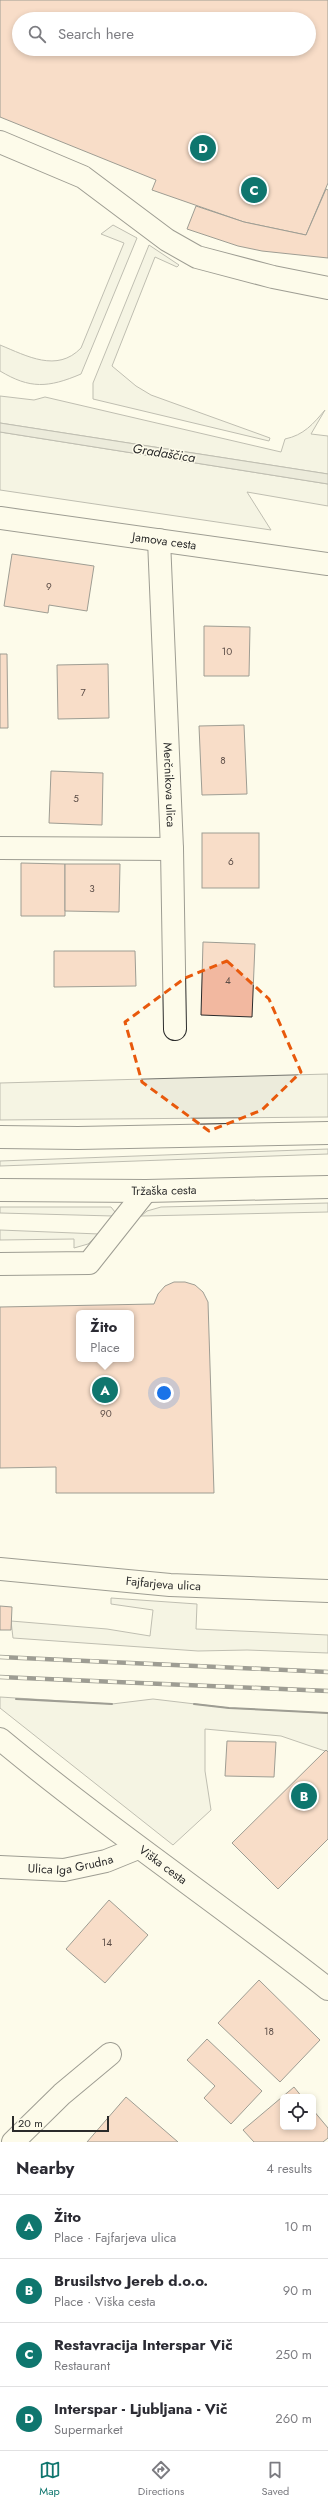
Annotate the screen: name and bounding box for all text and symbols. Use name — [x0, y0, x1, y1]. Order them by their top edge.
search box — [12, 12, 316, 56]
icon: search — [26, 23, 48, 45]
text: Search here — [58, 23, 134, 45]
pin: D — [190, 133, 216, 163]
pin: C — [241, 175, 267, 205]
water label: Gradaščica — [131, 439, 197, 467]
street label: Jamova cesta — [129, 527, 198, 554]
house number: 9 — [46, 579, 52, 594]
house number: 10 — [222, 644, 232, 659]
house number: 7 — [80, 685, 86, 700]
street label: Merčnikova ulica — [159, 742, 180, 828]
house number: 8 — [220, 753, 226, 768]
house number: 5 — [73, 791, 79, 806]
house number: 6 — [228, 854, 234, 869]
house number: 3 — [89, 881, 95, 896]
house number: 4 — [225, 973, 231, 988]
street label: Tržaška cesta — [131, 1181, 197, 1200]
popup — [76, 1310, 134, 1362]
text: Žito — [90, 1316, 117, 1338]
text: Place — [90, 1338, 120, 1357]
pin: A — [92, 1375, 118, 1405]
your location — [154, 1383, 174, 1403]
house number: 90 — [100, 1406, 112, 1421]
street label: Fajfarjeva ulica — [125, 1572, 201, 1595]
pin: B — [291, 1781, 317, 1811]
street label: Viška cesta — [135, 1841, 191, 1889]
street label: Ulica Iga Grudna — [27, 1850, 116, 1879]
house number: 14 — [102, 1935, 112, 1950]
house number: 18 — [264, 2024, 274, 2039]
map controls — [280, 2094, 316, 2130]
button: locate — [280, 2094, 316, 2130]
scale bar — [12, 2114, 109, 2133]
text: 20 m — [18, 2115, 43, 2131]
text: Nearby — [16, 2156, 74, 2180]
text: 4 results — [266, 2159, 312, 2178]
text: Žito — [54, 2206, 81, 2228]
text: A — [24, 2217, 34, 2236]
text: 10 m — [284, 2217, 312, 2236]
text: Place · Fajfarjeva ulica — [54, 2228, 176, 2247]
text: Brusilstvo Jereb d.o.o. — [54, 2270, 208, 2292]
text: B — [25, 2281, 33, 2300]
text: 90 m — [283, 2281, 312, 2300]
text: Place · Viška cesta — [54, 2292, 156, 2311]
text: Restavracija Interspar Vič — [54, 2334, 233, 2356]
text: C — [24, 2345, 34, 2364]
text: 250 m — [275, 2345, 312, 2364]
text: Restaurant — [54, 2356, 110, 2375]
text: Interspar - Ljubljana - Vič — [54, 2398, 227, 2420]
text: D — [24, 2409, 34, 2428]
text: 260 m — [275, 2409, 312, 2428]
text: Supermarket — [54, 2420, 123, 2439]
tab: Map — [39, 2459, 61, 2499]
tab: Directions — [138, 2459, 184, 2499]
tab: Saved — [262, 2459, 289, 2499]

